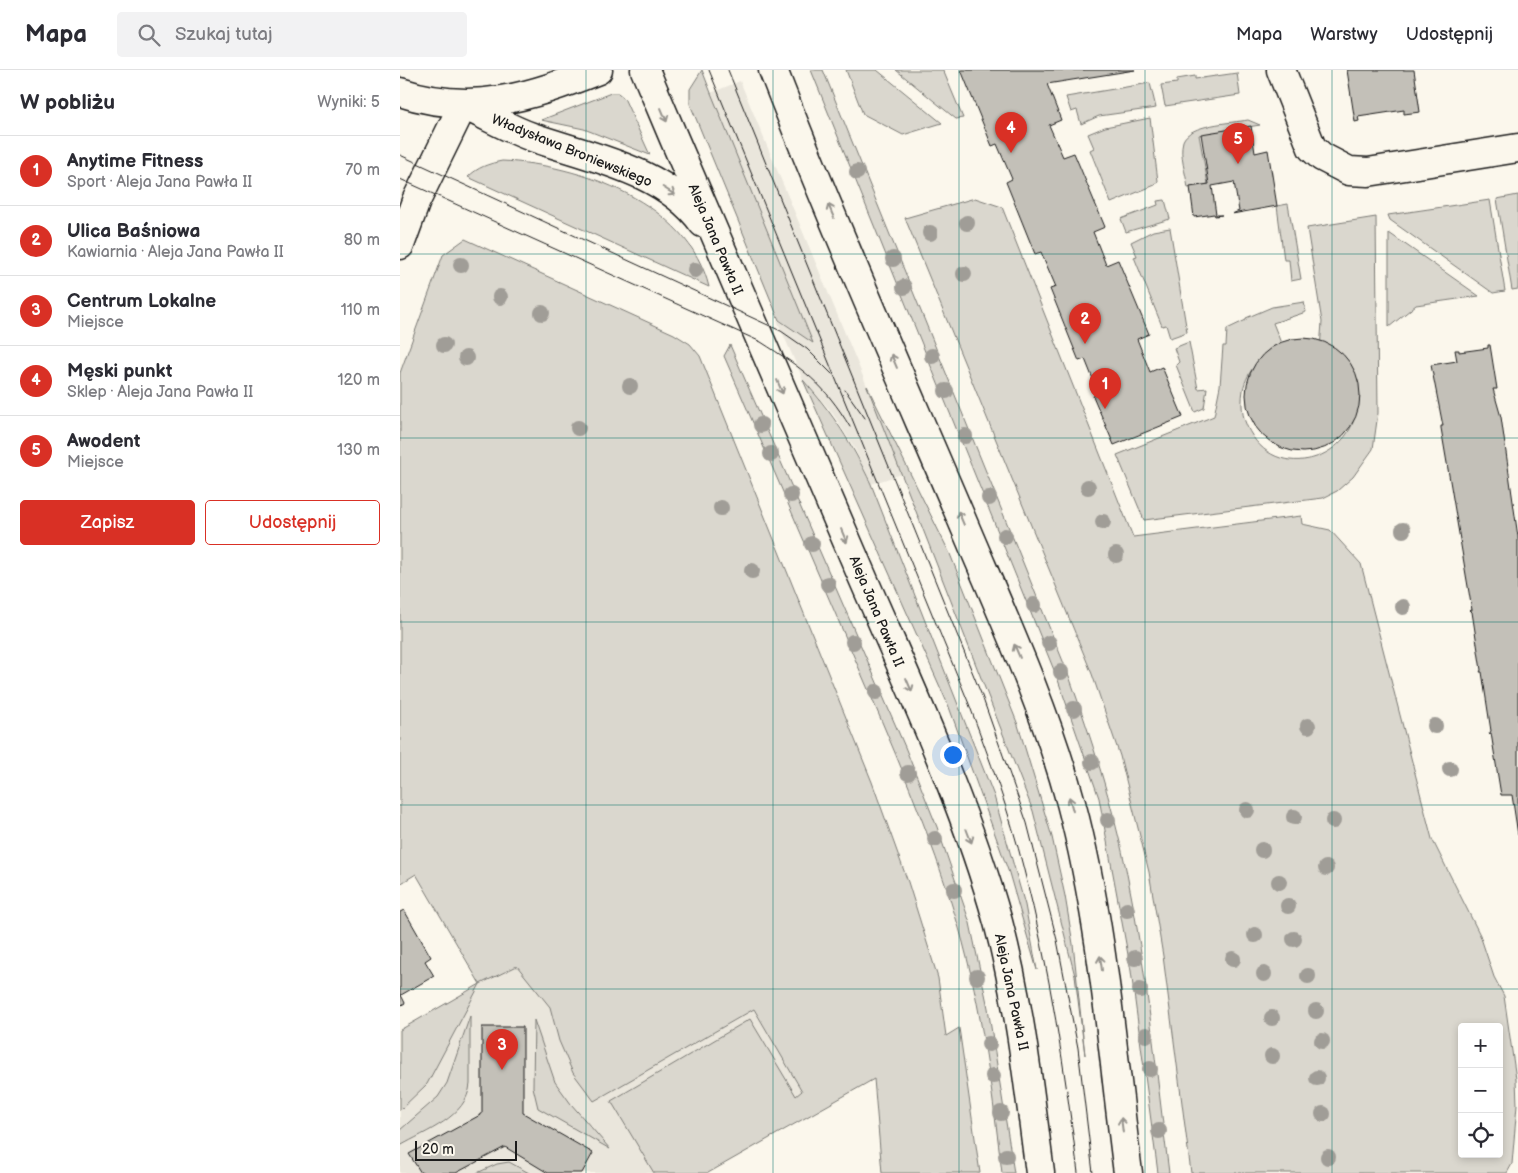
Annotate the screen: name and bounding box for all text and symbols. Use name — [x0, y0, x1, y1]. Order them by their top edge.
search box — [117, 12, 467, 57]
text: Mapa — [25, 20, 87, 49]
icon: search — [135, 21, 163, 49]
text: Szukaj tutaj — [175, 23, 272, 46]
text: Mapa — [1236, 24, 1282, 45]
text: Warstwy — [1310, 24, 1378, 45]
text: Udostępnij — [1406, 24, 1493, 45]
text: W pobliżu — [20, 90, 115, 115]
text: Wyniki: 5 — [317, 93, 380, 112]
one-way arrow — [659, 107, 669, 122]
street label: Władysława Broniewskiego — [489, 110, 655, 191]
pin: 4 — [995, 112, 1027, 153]
pin: 5 — [1222, 123, 1254, 164]
text: Anytime Fitness — [67, 150, 203, 173]
text: 1 — [33, 161, 39, 180]
text: 70 m — [345, 161, 380, 180]
text: Sport · Aleja Jana Pawła II — [67, 173, 252, 192]
street label: Aleja Jana Pawła II — [684, 181, 747, 297]
one-way arrow — [661, 186, 675, 196]
one-way arrow — [826, 204, 836, 219]
text: Ulica Baśniowa — [67, 220, 200, 243]
text: 2 — [31, 231, 41, 250]
text: 80 m — [344, 231, 380, 250]
text: Kawiarnia · Aleja Jana Pawła II — [67, 243, 284, 262]
text: Centrum Lokalne — [67, 290, 216, 313]
text: 3 — [31, 301, 41, 320]
text: 110 m — [341, 301, 380, 320]
pin: 2 — [1069, 303, 1101, 344]
text: Miejsce — [67, 313, 124, 332]
one-way arrow — [889, 354, 898, 369]
text: Męski punkt — [67, 360, 172, 383]
pin: 1 — [1089, 368, 1121, 409]
text: 4 — [31, 371, 41, 390]
text: 120 m — [337, 371, 380, 390]
one-way arrow — [775, 379, 785, 394]
text: Sklep · Aleja Jana Pawła II — [67, 383, 253, 402]
text: Awodent — [67, 430, 140, 453]
text: 5 — [31, 441, 41, 460]
text: 130 m — [337, 441, 380, 460]
text: Miejsce — [67, 453, 124, 472]
button: Zapisz — [20, 500, 195, 545]
button: Udostępnij — [205, 500, 380, 545]
one-way arrow — [955, 511, 965, 526]
one-way arrow — [840, 528, 850, 543]
street label: Aleja Jana Pawła II — [845, 553, 908, 669]
one-way arrow — [1012, 644, 1022, 659]
one-way arrow — [904, 677, 914, 692]
your location — [940, 742, 966, 768]
one-way arrow — [1065, 796, 1075, 812]
one-way arrow — [966, 828, 975, 843]
street label: Aleja Jana Pawła II — [991, 932, 1032, 1052]
one-way arrow — [1096, 956, 1106, 972]
map controls — [1458, 1023, 1503, 1158]
button: + — [1458, 1023, 1503, 1068]
pin: 3 — [486, 1029, 518, 1070]
button: − — [1458, 1068, 1503, 1113]
button: locate — [1458, 1113, 1503, 1158]
one-way arrow — [1117, 1117, 1127, 1133]
scale bar — [415, 1138, 518, 1161]
text: 20 m — [422, 1141, 454, 1158]

